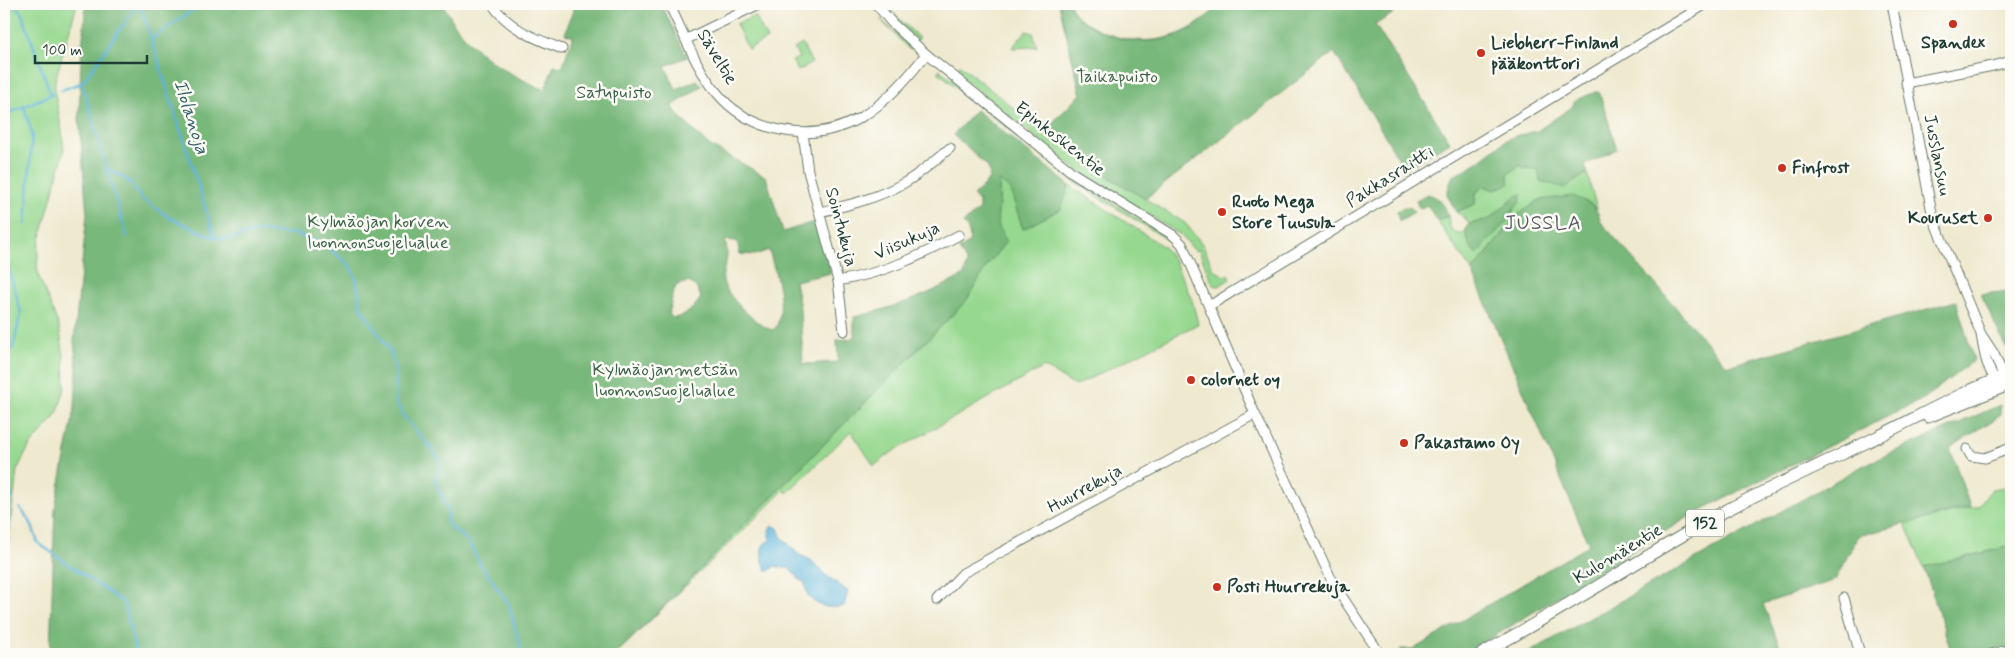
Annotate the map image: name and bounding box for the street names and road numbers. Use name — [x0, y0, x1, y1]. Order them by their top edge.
street label: Säveltie — [691, 25, 743, 89]
street label: Epinkoskentie — [1010, 96, 1110, 182]
street label: Jusslansuu — [1917, 112, 1957, 198]
street label: Pakkasraitti — [1341, 140, 1439, 214]
street label: Sointukuja — [819, 185, 863, 269]
street label: Viisukuja — [870, 216, 944, 266]
street label: Huurrekuja — [1043, 459, 1127, 519]
road number: 152 — [1686, 509, 1724, 536]
street label: Kulomäentie — [1569, 518, 1667, 590]

